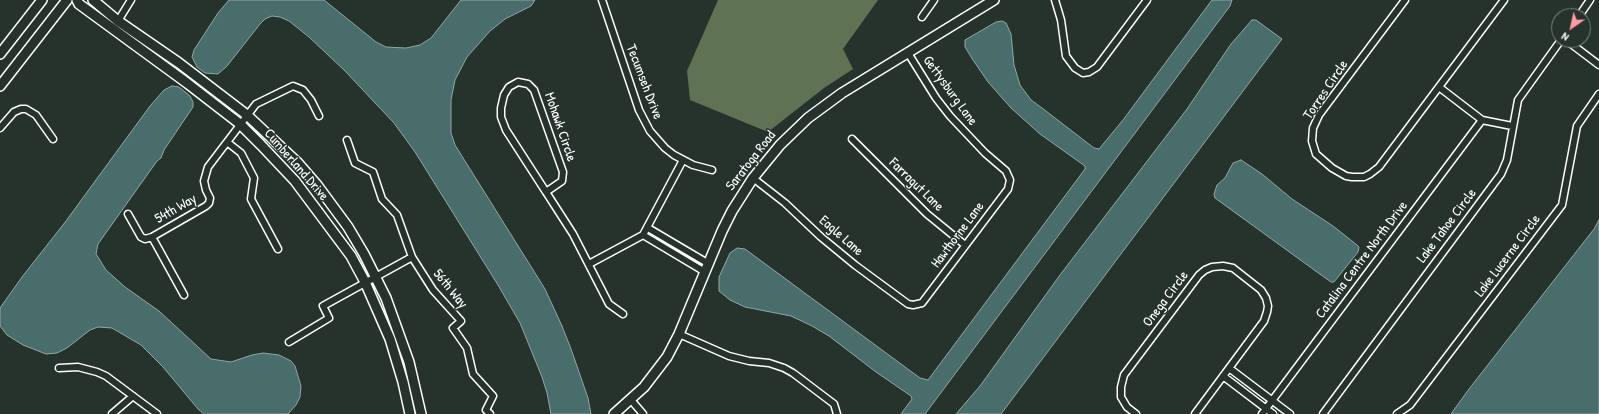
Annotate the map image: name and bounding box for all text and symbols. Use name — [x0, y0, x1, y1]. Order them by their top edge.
north arrow — [1551, 8, 1591, 48]
text: N — [1559, 30, 1571, 45]
street label: Tecumseh Drive — [622, 42, 666, 122]
street label: Gettysburg Lane — [919, 53, 981, 129]
street label: Torres Circle — [1300, 57, 1352, 123]
street label: Mohawk Circle — [540, 90, 580, 164]
street label: Cumberland Drive — [260, 125, 332, 205]
street label: Saratoga Road — [722, 128, 780, 194]
street label: Farragut Lane — [885, 155, 947, 215]
street label: Lake Tahoe Circle — [1414, 186, 1480, 266]
street label: 54th Way — [152, 190, 200, 228]
street label: Catalina Centre North Drive — [1312, 198, 1412, 322]
street label: Hawthorne Lane — [928, 199, 988, 271]
street label: Eagle Lane — [815, 212, 867, 260]
street label: Lake Lucerne Circle — [1472, 212, 1544, 300]
street label: 56th Way — [429, 266, 471, 312]
street label: Onega Circle — [1140, 268, 1192, 330]

